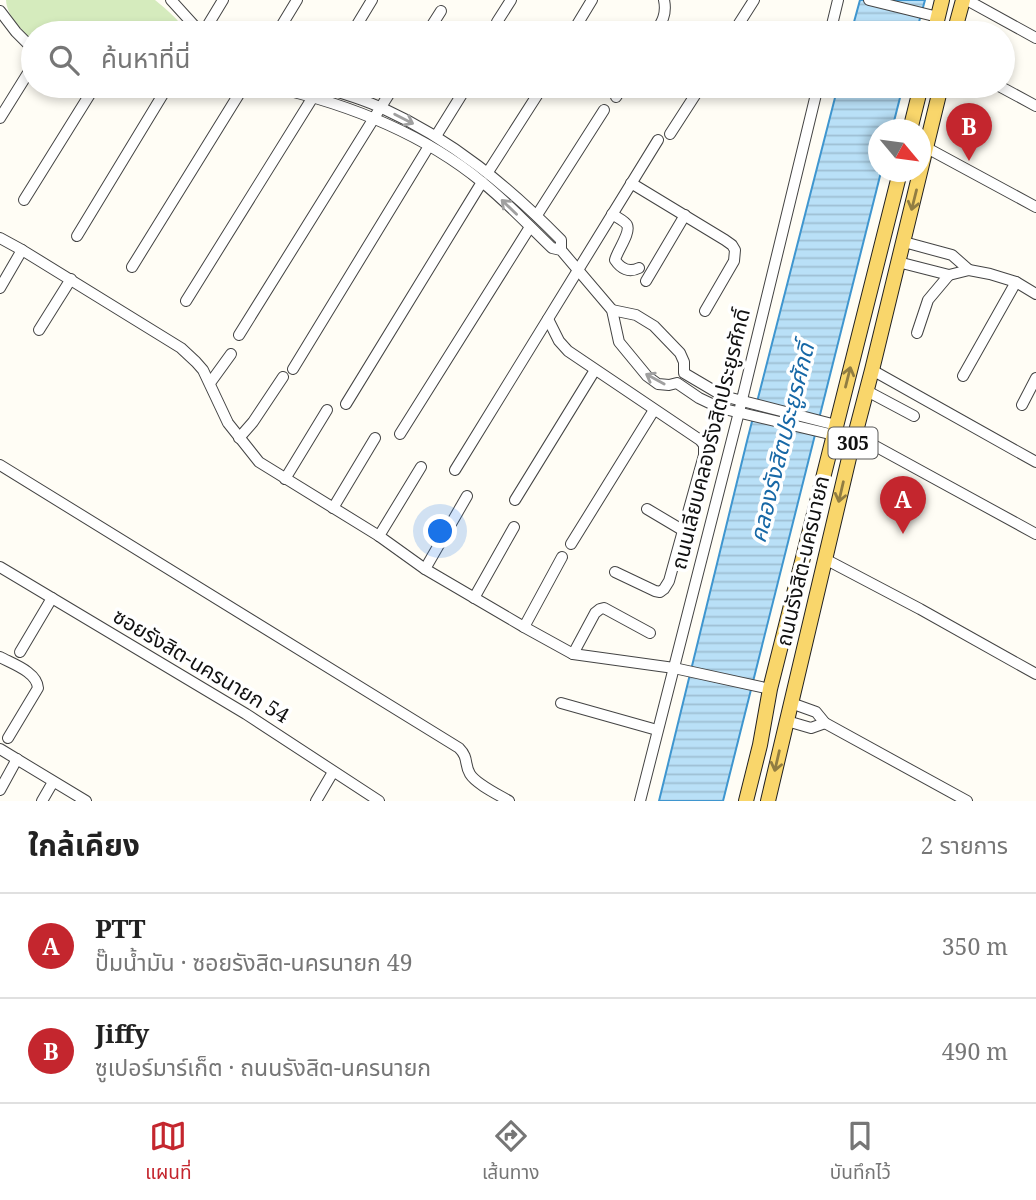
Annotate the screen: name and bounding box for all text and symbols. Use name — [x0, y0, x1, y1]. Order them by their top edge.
search box — [21, 21, 1015, 98]
text: ค้นหาที่นี่ — [101, 40, 191, 76]
icon: search — [45, 41, 83, 79]
pin: B — [946, 103, 992, 161]
one-way arrow — [393, 112, 413, 126]
north arrow — [868, 119, 931, 182]
one-way arrow — [907, 188, 920, 211]
one-way arrow — [501, 199, 518, 216]
street label: ถนนเลียบคลองรังสิตประยูรศักดิ์ — [664, 305, 756, 572]
water label: คลองรังสิตประยูรศักดิ์ — [741, 334, 823, 546]
one-way arrow — [842, 367, 855, 389]
one-way arrow — [645, 372, 665, 386]
road number: 305 — [828, 428, 878, 458]
street label: ถนนรังสิต-นครนายก — [769, 473, 835, 649]
pin: A — [880, 476, 926, 534]
one-way arrow — [834, 480, 847, 503]
your location — [423, 514, 457, 548]
street label: ซอยรังสิต-นครนายก 54 — [108, 601, 295, 729]
one-way arrow — [770, 749, 783, 772]
text: ใกล้เคียง — [28, 824, 140, 865]
text: 2 รายการ — [921, 829, 1008, 861]
text: PTT — [95, 910, 146, 946]
text: A — [42, 930, 60, 962]
text: 350 m — [942, 930, 1008, 962]
text: ปั๊มน้ำมัน · ซอยรังสิต-นครนายก 49 — [95, 946, 413, 978]
text: Jiffy — [95, 1015, 149, 1051]
text: B — [43, 1035, 59, 1067]
text: 490 m — [942, 1035, 1008, 1067]
text: ซูเปอร์มาร์เก็ต · ถนนรังสิต-นครนายก — [95, 1051, 431, 1083]
tab: แผนที่ — [145, 1117, 192, 1188]
tab: เส้นทาง — [482, 1117, 539, 1188]
tab: บันทึกไว้ — [830, 1117, 891, 1188]

